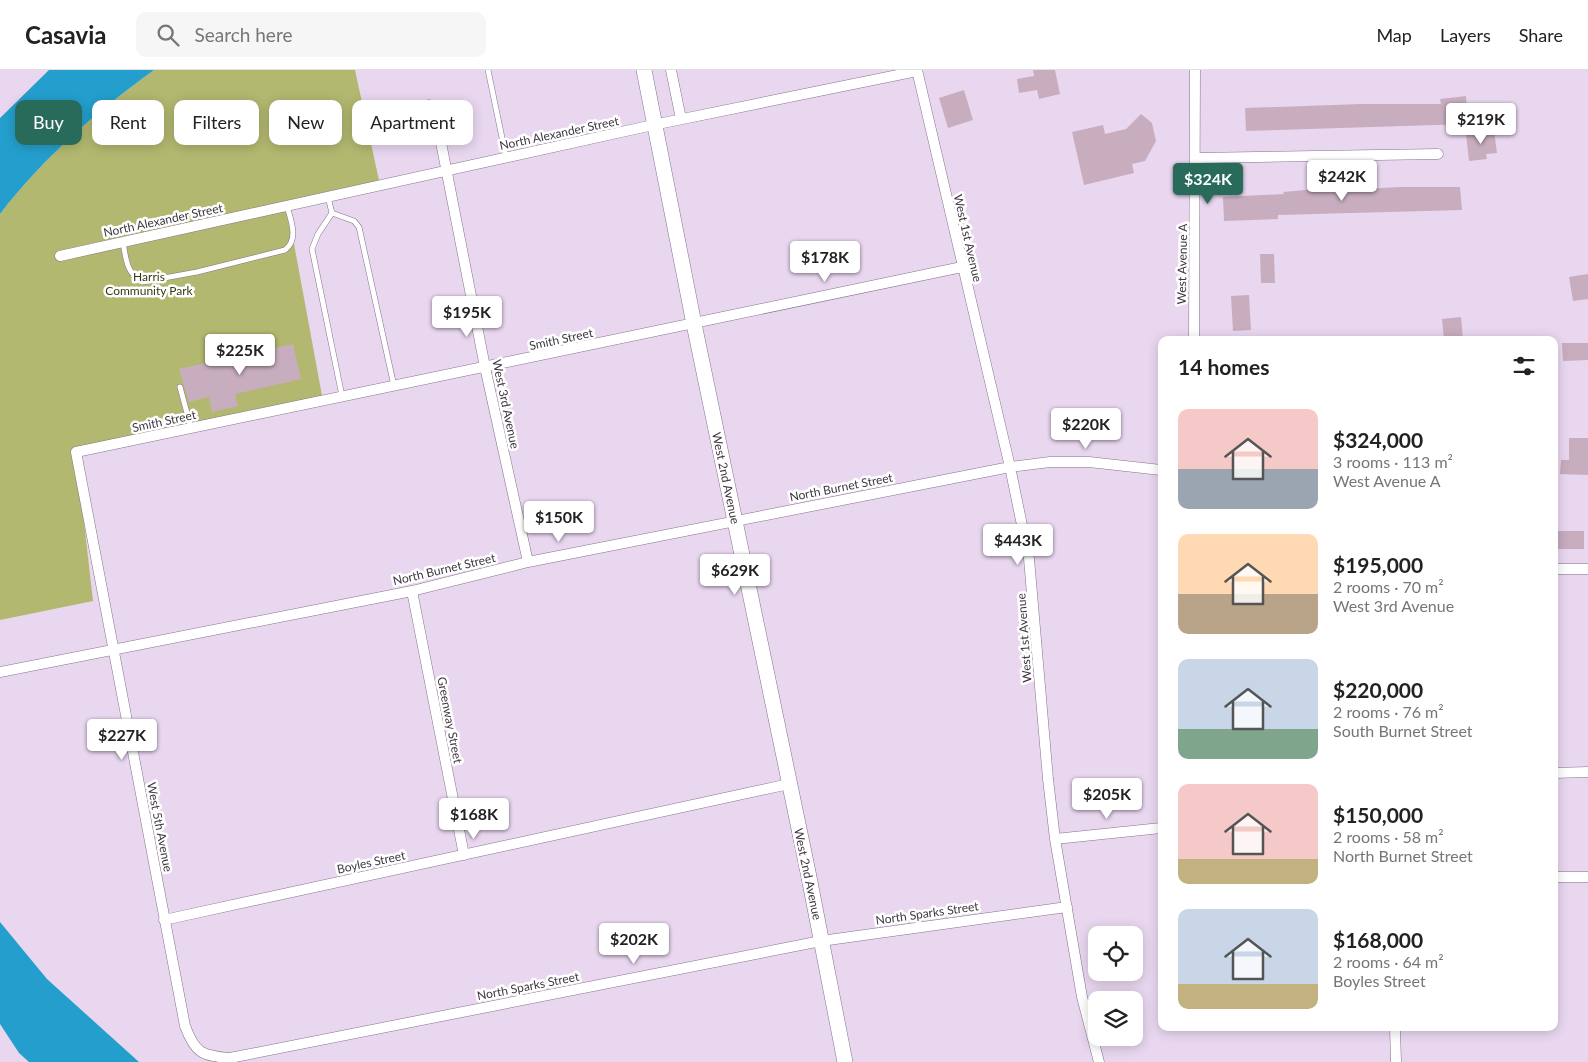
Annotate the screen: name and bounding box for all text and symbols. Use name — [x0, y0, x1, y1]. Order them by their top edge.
search box — [136, 12, 486, 57]
text: Casavia — [25, 20, 106, 49]
icon: search — [154, 21, 182, 49]
text: Search here — [194, 23, 292, 46]
text: Map — [1376, 24, 1412, 46]
text: Layers — [1440, 24, 1491, 46]
text: Share — [1519, 24, 1563, 46]
chip: Buy — [15, 100, 82, 145]
chip: Rent — [92, 100, 164, 145]
chip: Filters — [174, 100, 259, 145]
chip: New — [269, 100, 342, 145]
chip: Apartment — [352, 100, 473, 145]
pin: $219K — [1446, 102, 1516, 145]
text: $219K — [1457, 109, 1505, 128]
street label: North Alexander Street — [498, 113, 621, 153]
pin: $242K — [1307, 160, 1377, 202]
pin: $324K — [1173, 162, 1243, 205]
text: $242K — [1318, 166, 1366, 185]
text: $324K — [1184, 169, 1232, 188]
street label: West 1st Avenue — [951, 193, 985, 283]
street label: North Alexander Street — [102, 200, 225, 240]
street label: West Avenue A — [1174, 223, 1190, 305]
pin: $178K — [790, 240, 860, 283]
text: $178K — [801, 247, 849, 266]
park label: Harris Community Park — [105, 269, 194, 298]
pin: $195K — [432, 296, 502, 338]
text: $195K — [443, 302, 491, 321]
street label: Smith Street — [528, 325, 595, 353]
pin: $225K — [205, 334, 275, 376]
text: $225K — [216, 340, 264, 359]
icon: filters — [1510, 352, 1538, 380]
text: 14 homes — [1178, 354, 1269, 379]
street label: West 3rd Avenue — [489, 358, 523, 450]
street label: Smith Street — [131, 407, 198, 435]
pin: $220K — [1051, 408, 1121, 450]
text: $220K — [1062, 414, 1110, 433]
text: $324,000 — [1333, 427, 1423, 452]
icon: home — [1218, 429, 1278, 489]
street label: West 2nd Avenue — [709, 431, 743, 525]
text: 3 rooms · 113 m² — [1333, 452, 1453, 471]
street label: North Burnet Street — [788, 470, 895, 504]
text: West Avenue A — [1333, 471, 1441, 490]
pin: $150K — [524, 500, 594, 543]
text: $150K — [535, 507, 583, 526]
pin: $443K — [983, 524, 1053, 566]
text: $443K — [994, 530, 1042, 549]
street label: North Burnet Street — [391, 550, 497, 588]
text: $195,000 — [1333, 552, 1423, 577]
pin: $629K — [700, 554, 770, 596]
icon: home — [1218, 554, 1278, 614]
text: $629K — [711, 560, 759, 579]
text: 2 rooms · 70 m² — [1333, 577, 1444, 596]
street label: West 1st Avenue — [1013, 593, 1035, 683]
text: West 3rd Avenue — [1333, 596, 1454, 615]
street label: Greenway Street — [434, 675, 466, 765]
text: $220,000 — [1333, 677, 1423, 702]
icon: home — [1218, 679, 1278, 739]
text: 2 rooms · 76 m² — [1333, 702, 1444, 721]
pin: $227K — [87, 718, 157, 761]
text: South Burnet Street — [1333, 721, 1473, 740]
text: $227K — [98, 725, 146, 744]
pin: $205K — [1072, 778, 1142, 820]
street label: West 5th Avenue — [144, 781, 176, 873]
text: $205K — [1083, 784, 1131, 803]
pin: $168K — [439, 798, 509, 840]
text: $150,000 — [1333, 802, 1423, 827]
text: $168K — [450, 804, 498, 823]
icon: home — [1218, 804, 1278, 864]
street label: West 2nd Avenue — [791, 827, 825, 921]
text: 2 rooms · 58 m² — [1333, 827, 1444, 846]
text: North Burnet Street — [1333, 846, 1473, 865]
street label: Boyles Street — [335, 847, 407, 877]
street label: North Sparks Street — [875, 898, 980, 928]
pin: $202K — [599, 922, 669, 965]
map controls — [1088, 926, 1143, 1046]
button: locate — [1088, 926, 1143, 981]
text: $168,000 — [1333, 927, 1423, 952]
text: $202K — [610, 929, 658, 948]
icon: home — [1218, 929, 1278, 989]
text: 2 rooms · 64 m² — [1333, 952, 1444, 971]
street label: North Sparks Street — [476, 969, 581, 1003]
text: Boyles Street — [1333, 971, 1426, 990]
button: layers — [1088, 991, 1143, 1046]

